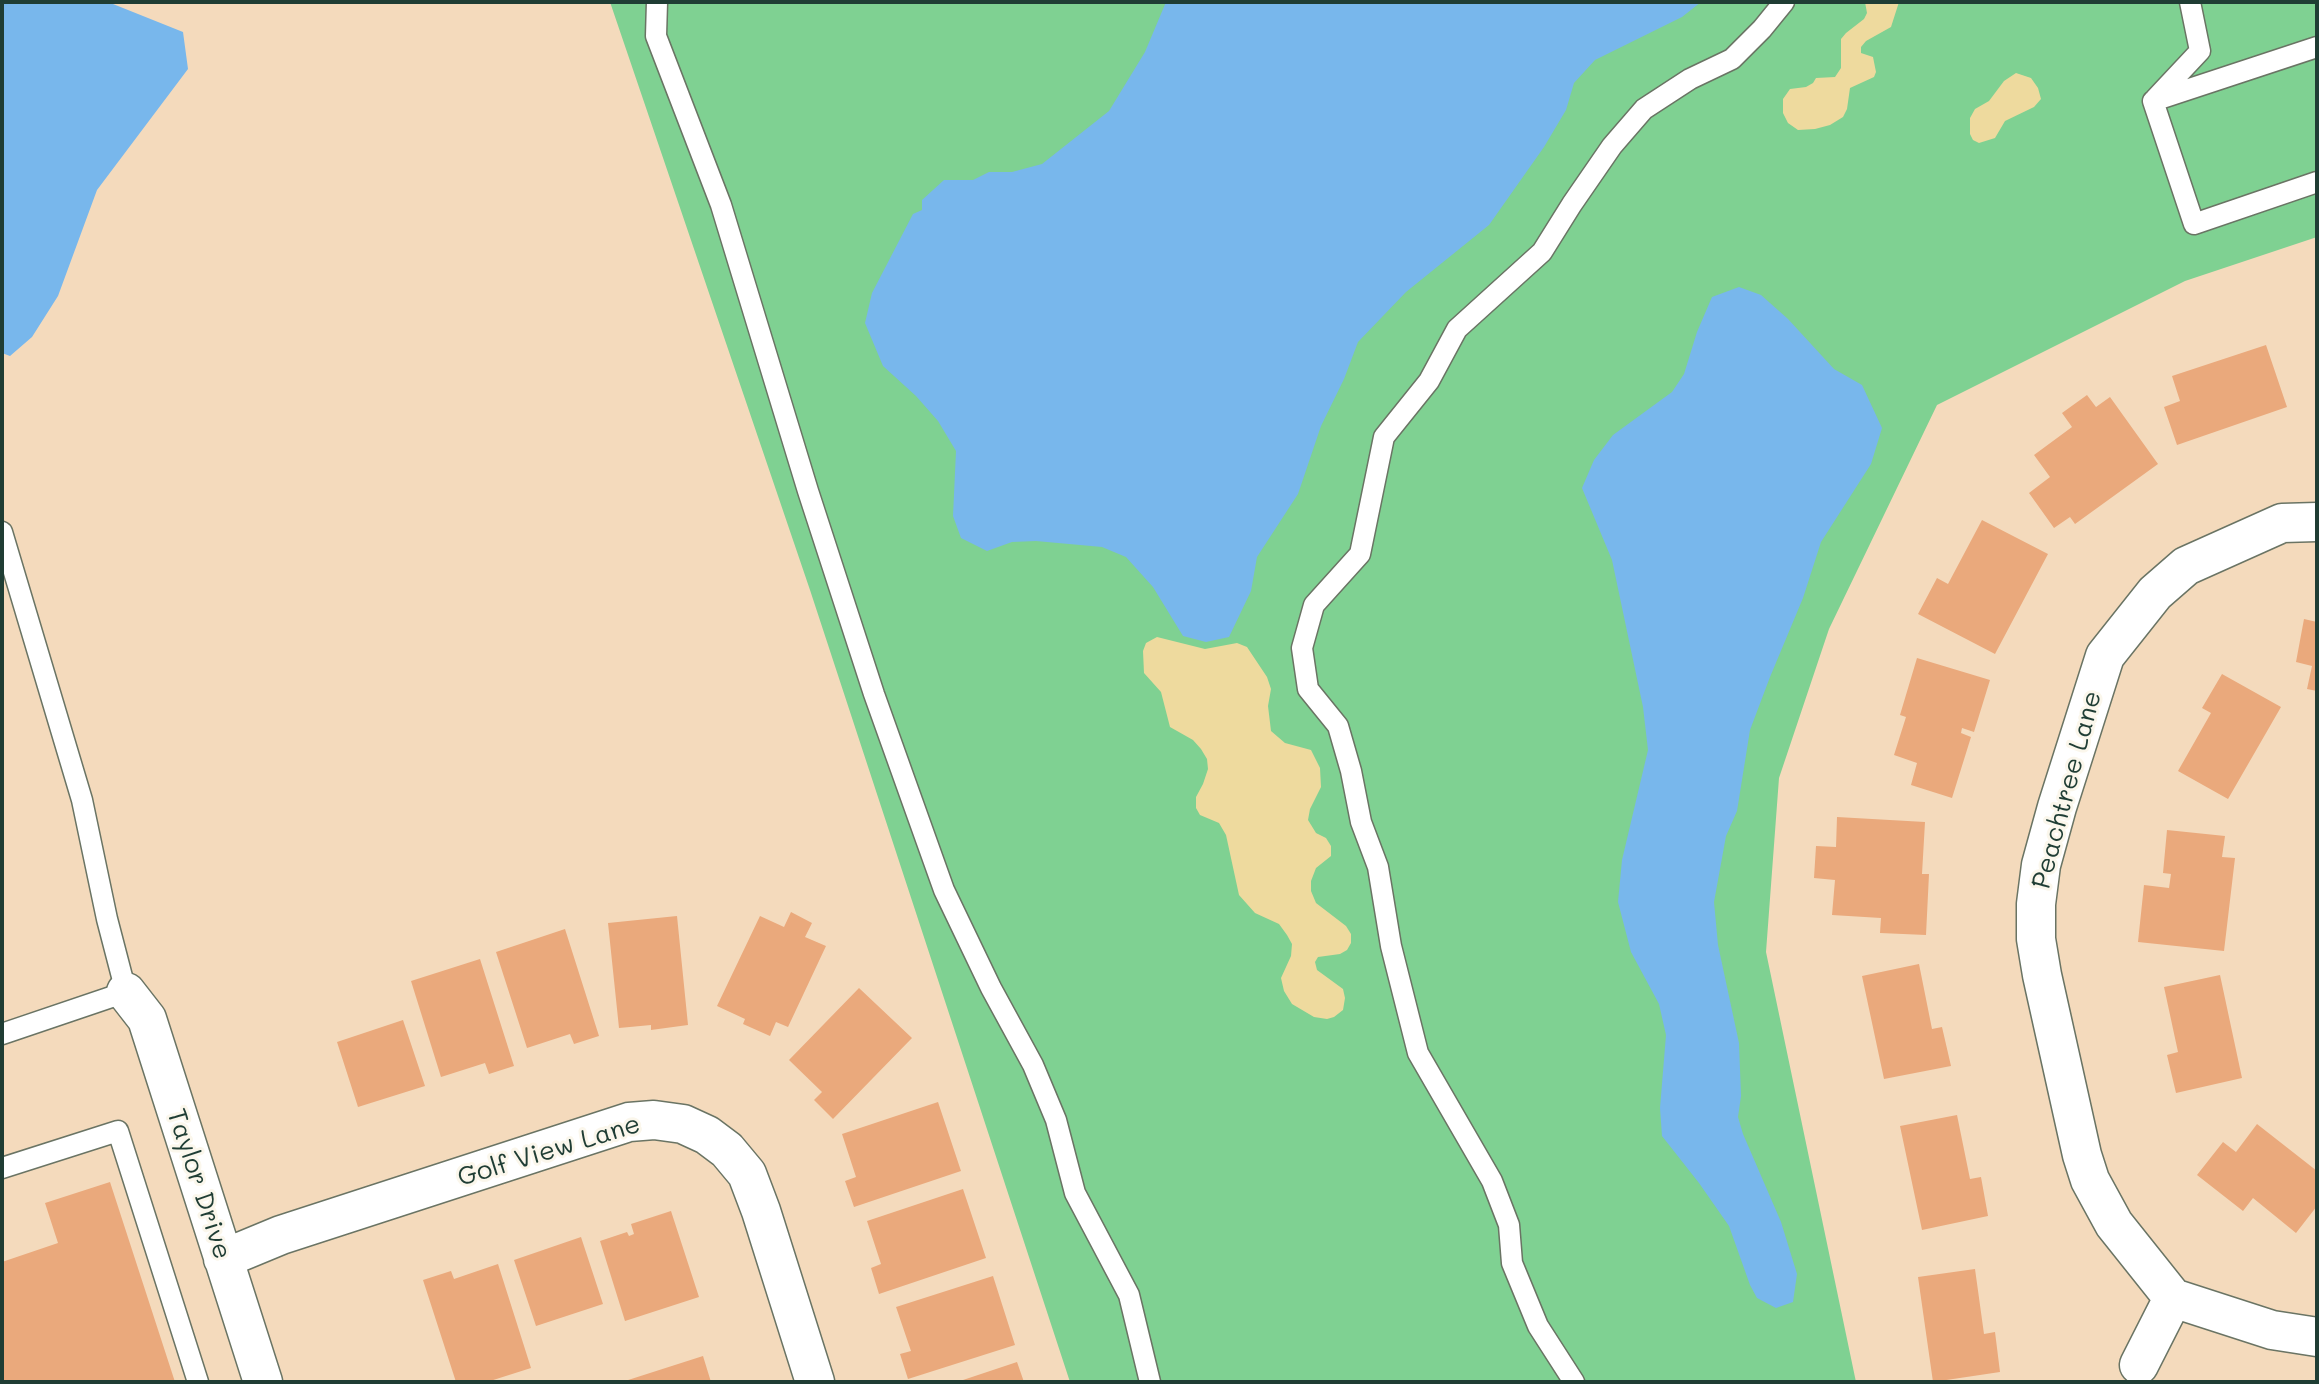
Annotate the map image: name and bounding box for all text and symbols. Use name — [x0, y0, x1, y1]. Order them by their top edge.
street label: Peachtree Lane — [2026, 688, 2108, 892]
street label: Taylor Drive — [160, 1105, 238, 1263]
street label: Golf View Lane — [454, 1108, 644, 1194]

